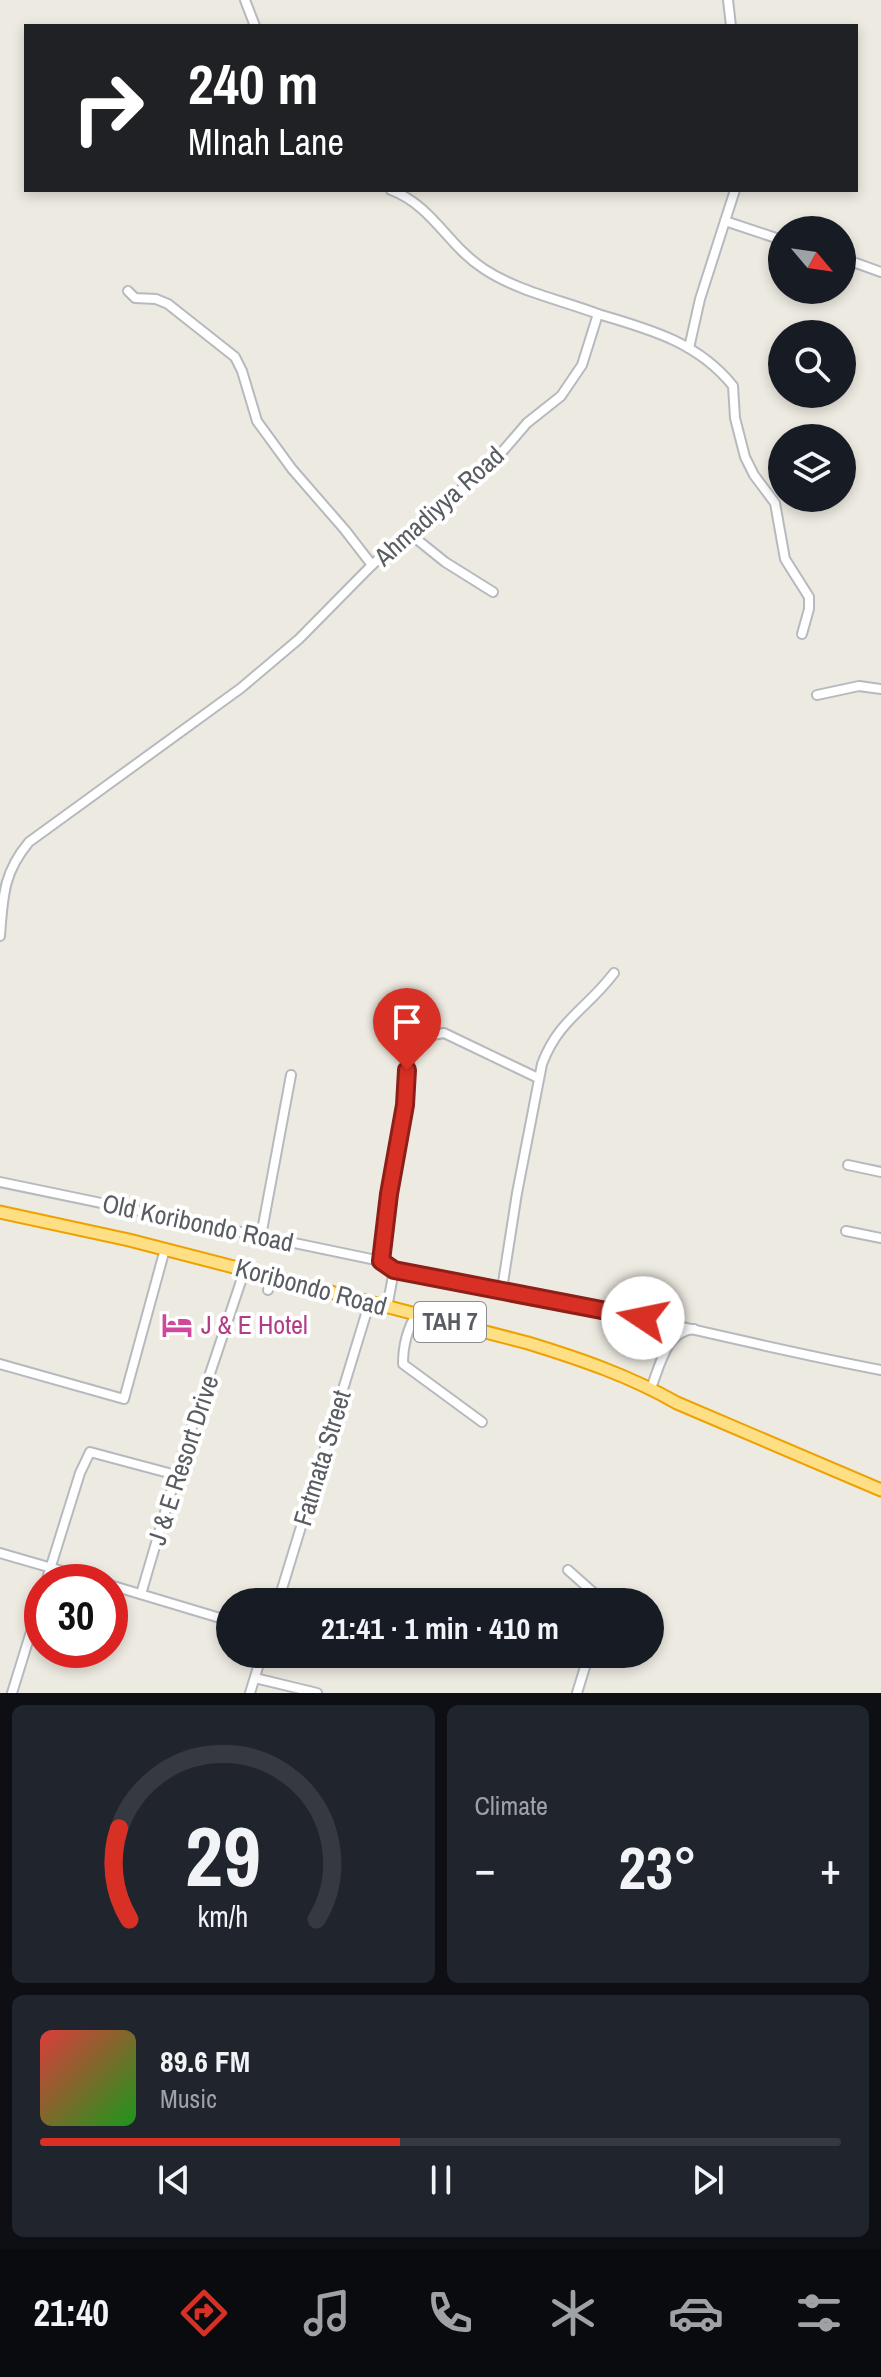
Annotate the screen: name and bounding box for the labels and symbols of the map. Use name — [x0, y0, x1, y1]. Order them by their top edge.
north arrow — [768, 216, 856, 304]
street label: Ahmadiyya Road — [365, 438, 511, 574]
pin — [373, 988, 441, 1070]
street label: Old Koribondo Road — [99, 1185, 297, 1260]
street label: Koribondo Road — [232, 1250, 391, 1324]
position arrow — [601, 1276, 685, 1360]
road number: TAH 7 — [414, 1302, 486, 1342]
place label: J & E Hotel — [201, 1307, 308, 1342]
hotel icon: J & E Hotel — [160, 1308, 194, 1342]
street label: J & E Resort Drive — [139, 1370, 226, 1549]
street label: Fatmata Street — [284, 1386, 359, 1530]
speed limit sign: 30 — [24, 1564, 128, 1668]

